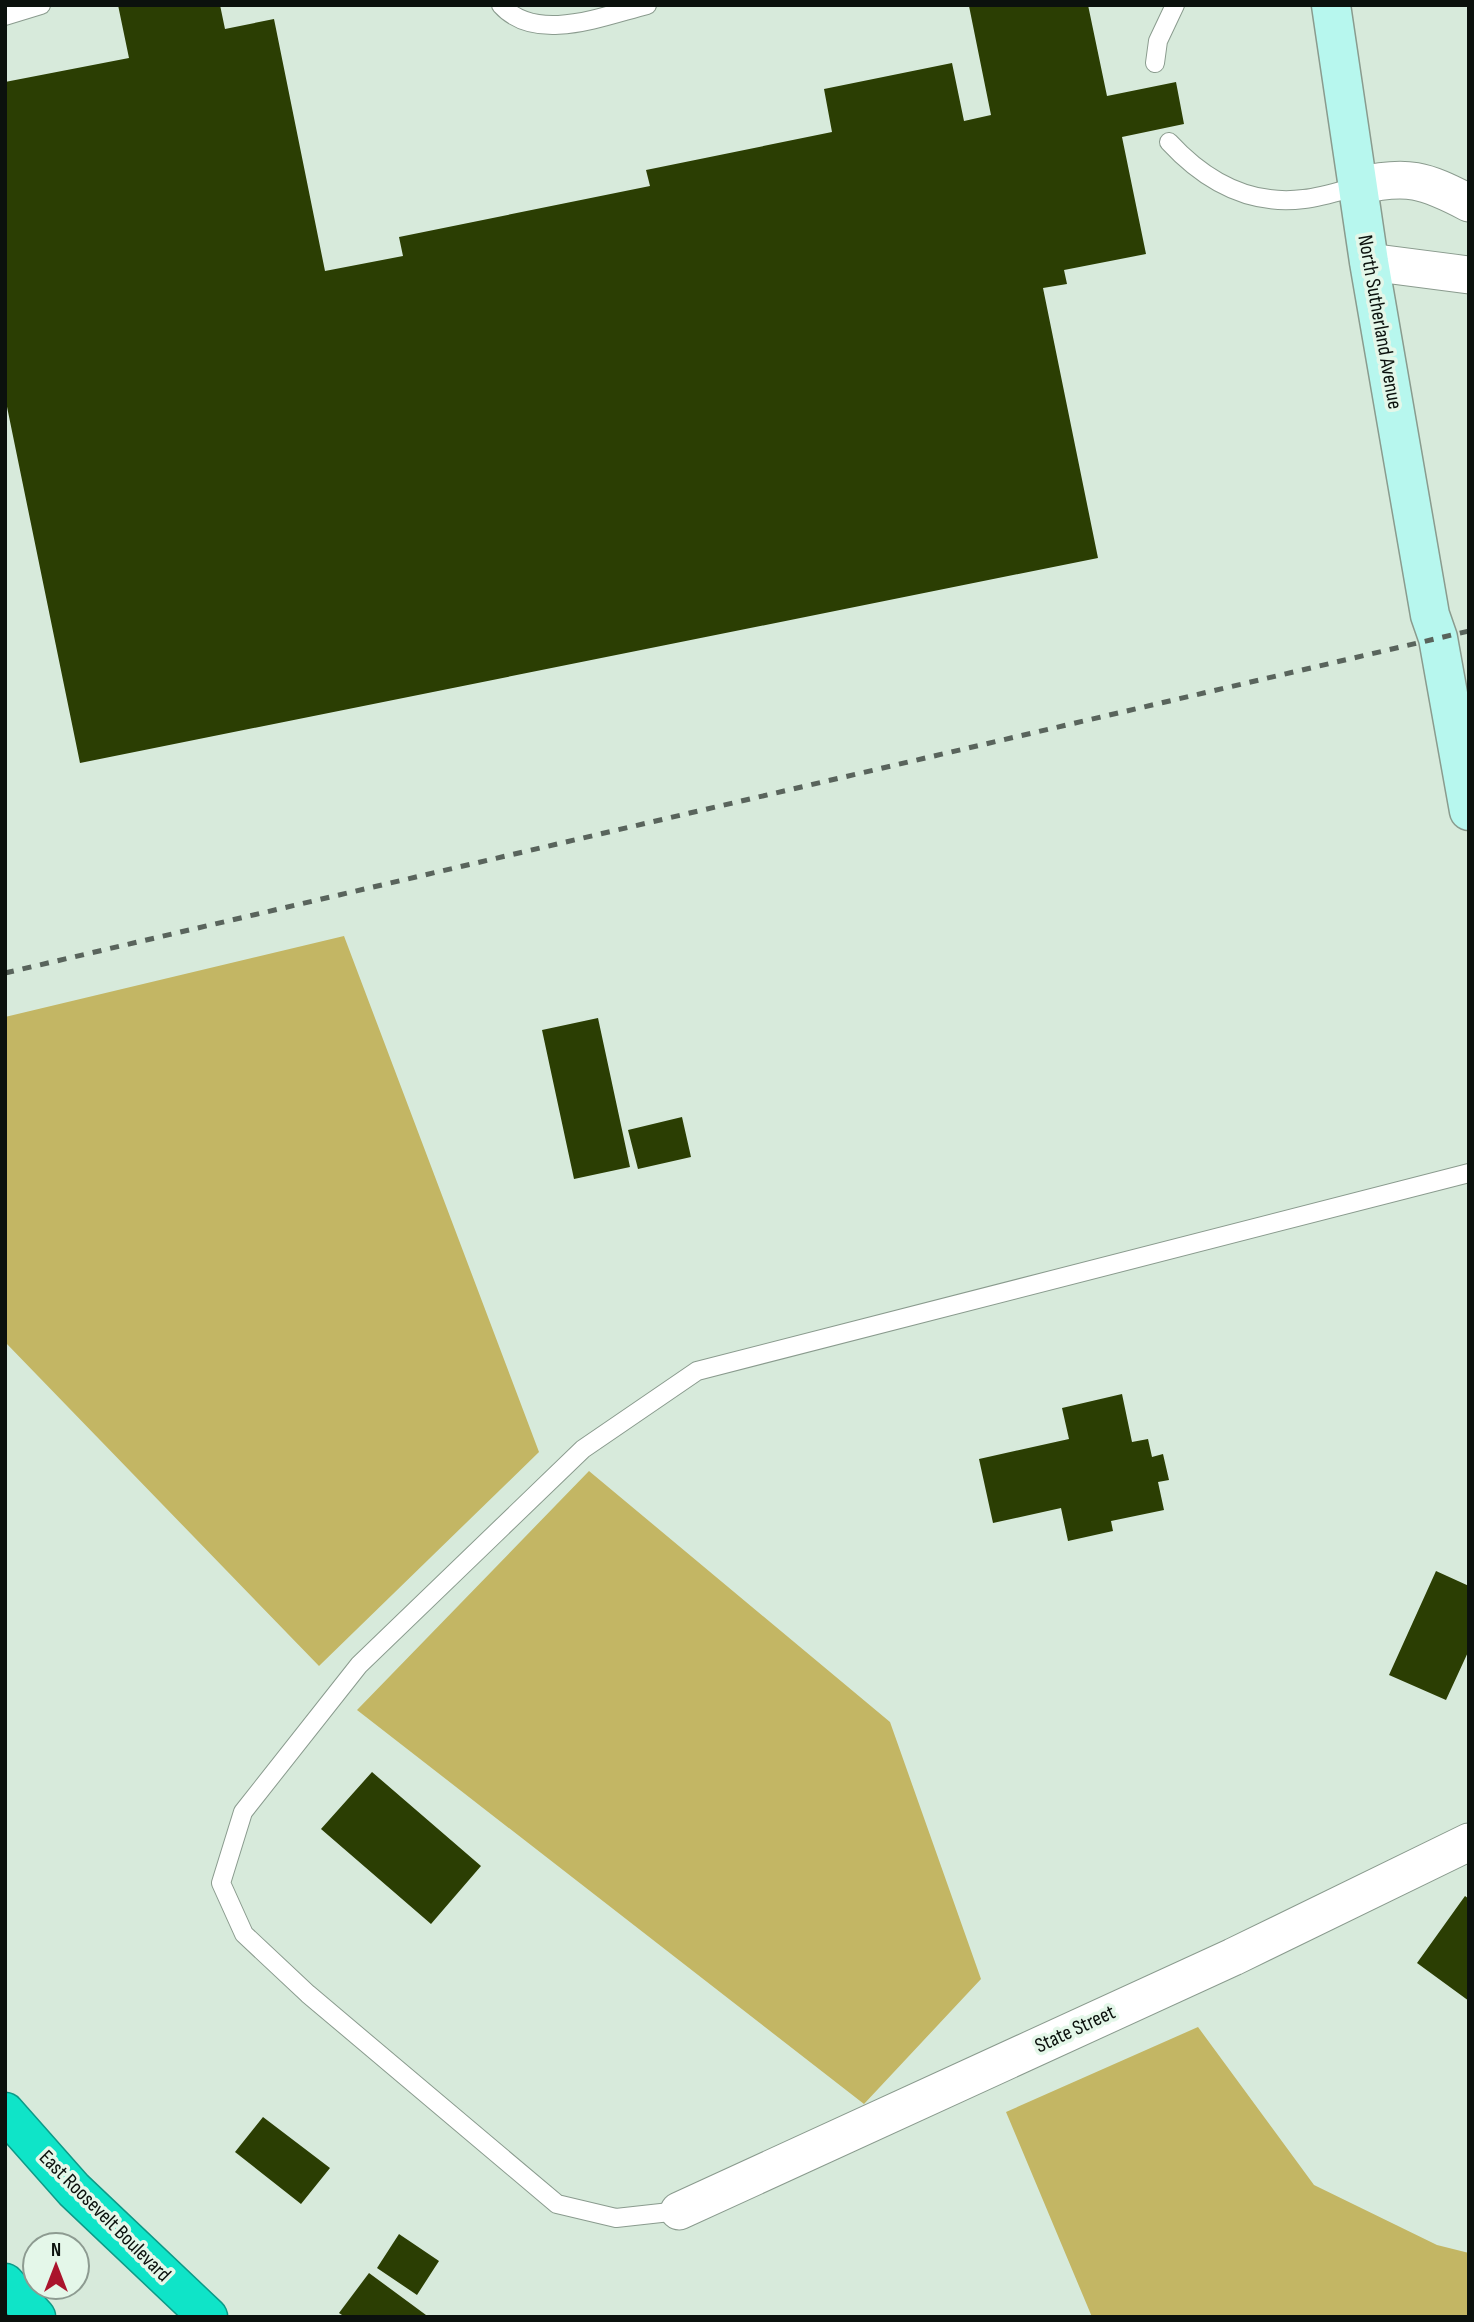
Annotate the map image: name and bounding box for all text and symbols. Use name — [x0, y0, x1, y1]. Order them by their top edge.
street label: North Sutherland Avenue — [1352, 233, 1408, 411]
street label: State Street — [1031, 2000, 1119, 2058]
street label: East Roosevelt Boulevard — [34, 2145, 176, 2287]
north arrow — [21, 2231, 91, 2301]
text: N — [51, 2239, 61, 2262]

